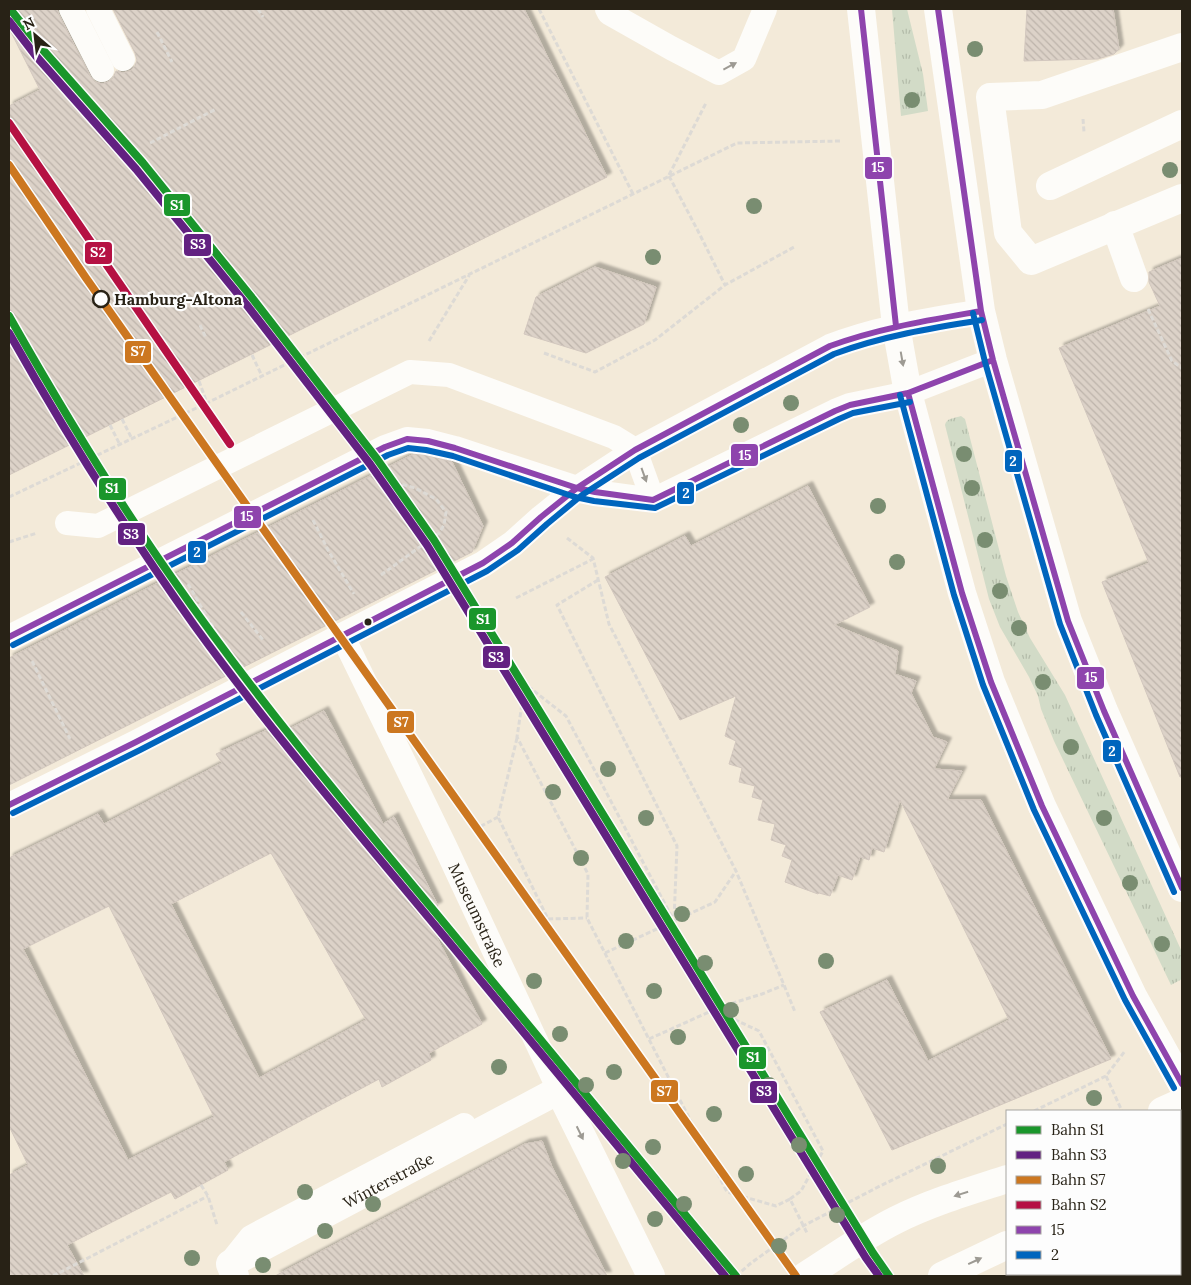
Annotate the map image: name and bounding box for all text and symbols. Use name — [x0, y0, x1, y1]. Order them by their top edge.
north arrow — [10, 10, 60, 60]
text: N — [20, 13, 38, 34]
one-way arrow — [724, 62, 737, 71]
line badge: 15 — [864, 156, 893, 180]
text: 15 — [871, 158, 885, 176]
line badge: S1 — [163, 193, 191, 217]
text: S1 — [170, 196, 184, 214]
line badge: S3 — [183, 233, 212, 257]
text: S3 — [190, 235, 206, 253]
line badge: S2 — [84, 241, 113, 265]
text: S2 — [90, 243, 106, 261]
place label: Hamburg-Altona — [114, 289, 243, 309]
marker: Hamburg-Altona — [92, 290, 110, 308]
line badge: S7 — [124, 340, 152, 364]
text: S7 — [131, 342, 146, 360]
one-way arrow — [898, 352, 906, 368]
line badge: 15 — [730, 443, 759, 467]
text: 15 — [738, 446, 752, 464]
line badge: 2 — [1004, 449, 1023, 473]
text: 2 — [1009, 452, 1017, 470]
one-way arrow — [640, 468, 648, 483]
line badge: S1 — [98, 477, 127, 501]
text: S1 — [105, 479, 119, 497]
line badge: 2 — [676, 481, 695, 505]
text: 2 — [682, 484, 690, 502]
line badge: 15 — [233, 505, 262, 529]
text: 15 — [240, 507, 254, 525]
line badge: S3 — [117, 522, 146, 546]
text: S3 — [123, 525, 139, 543]
line badge: 2 — [187, 540, 207, 564]
text: 2 — [193, 543, 201, 561]
line badge: S1 — [468, 607, 497, 631]
text: S1 — [476, 610, 490, 628]
unlabelled marker — [363, 617, 373, 627]
line badge: S3 — [482, 645, 511, 669]
text: S3 — [488, 648, 504, 666]
line badge: 15 — [1076, 666, 1105, 690]
text: 15 — [1084, 668, 1098, 686]
line badge: S7 — [386, 710, 415, 734]
text: S7 — [394, 713, 409, 731]
line badge: 2 — [1102, 739, 1122, 763]
text: 2 — [1108, 742, 1116, 760]
street label: Museumstraße — [444, 860, 510, 971]
line badge: S1 — [738, 1046, 767, 1070]
text: S1 — [746, 1048, 760, 1066]
line badge: S7 — [650, 1079, 679, 1103]
line badge: S3 — [749, 1080, 778, 1104]
text: S7 — [657, 1082, 672, 1100]
text: S3 — [756, 1082, 772, 1100]
legend — [1006, 1110, 1181, 1275]
text: Bahn S1 — [1051, 1120, 1104, 1139]
one-way arrow — [576, 1126, 584, 1140]
text: Bahn S3 — [1051, 1145, 1107, 1164]
street label: Winterstraße — [339, 1148, 437, 1213]
text: Bahn S7 — [1051, 1170, 1106, 1189]
one-way arrow — [953, 1190, 968, 1198]
text: Bahn S2 — [1051, 1195, 1107, 1214]
text: 15 — [1051, 1220, 1065, 1239]
text: 2 — [1051, 1245, 1059, 1264]
one-way arrow — [967, 1257, 982, 1265]

